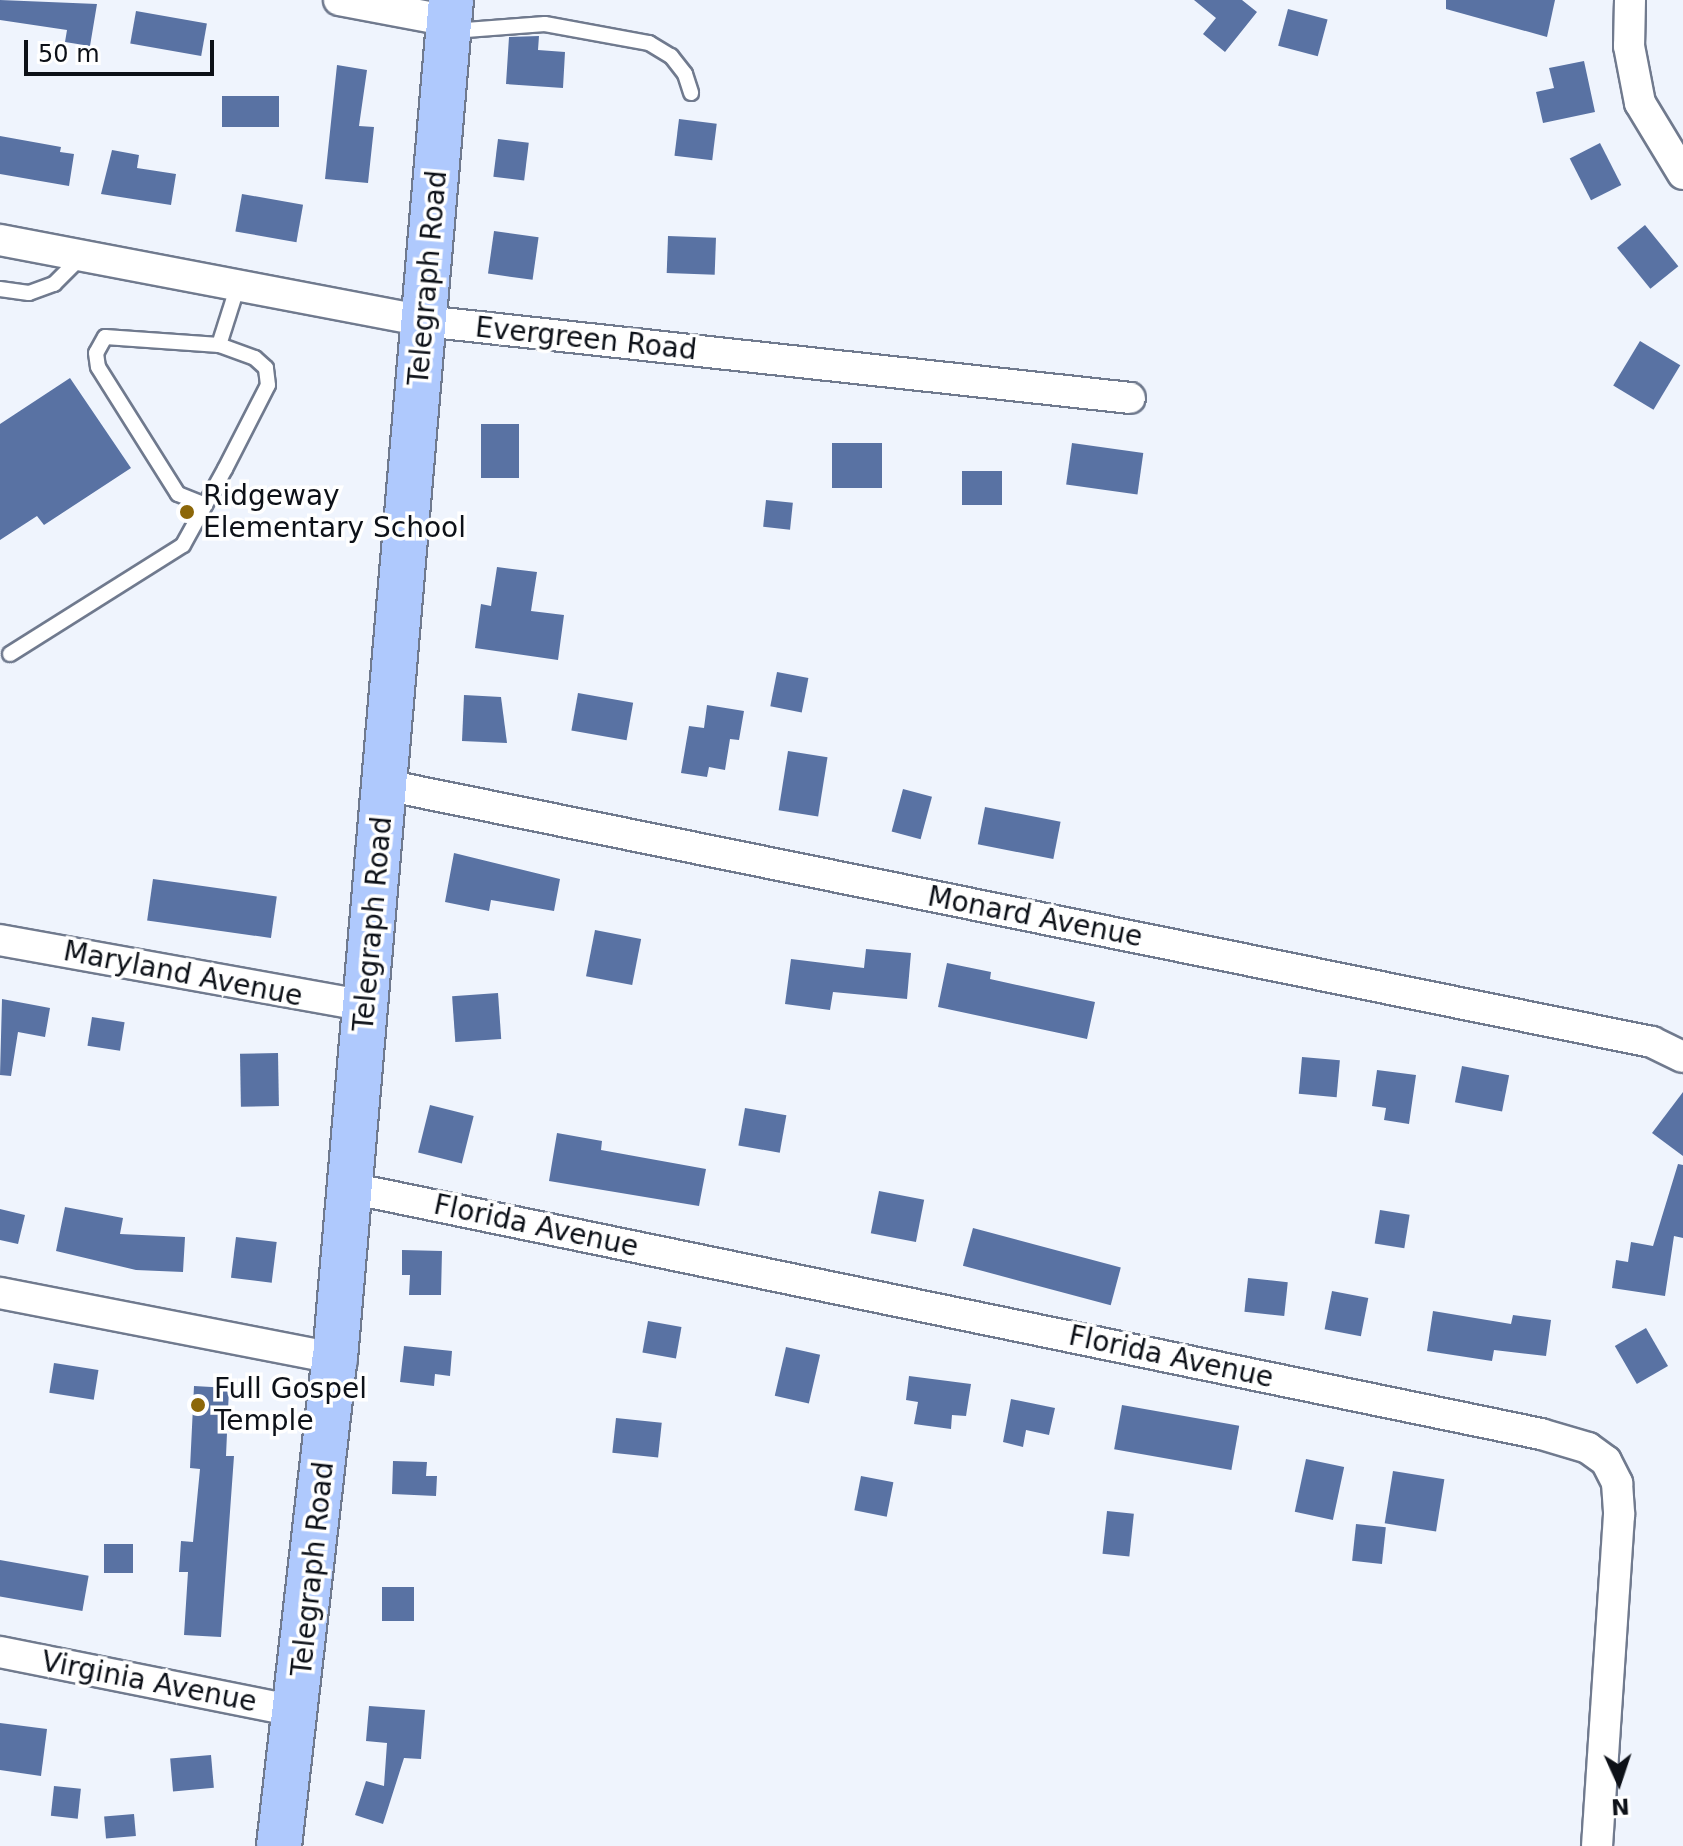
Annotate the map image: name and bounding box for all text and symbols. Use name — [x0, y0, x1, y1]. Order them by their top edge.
scale bar — [28, 24, 218, 74]
text: 50 m — [38, 40, 100, 68]
street label: Telegraph Road — [402, 169, 454, 387]
street label: Evergreen Road — [474, 311, 698, 367]
place label: Ridgeway Elementary School — [203, 479, 466, 545]
marker: Ridgeway Elementary School — [178, 503, 196, 521]
street label: Telegraph Road — [347, 815, 399, 1033]
street label: Monard Avenue — [925, 880, 1145, 954]
street label: Maryland Avenue — [61, 934, 305, 1014]
street label: Florida Avenue — [431, 1188, 641, 1264]
street label: Florida Avenue — [1066, 1319, 1276, 1395]
place label: Full Gospel Temple — [214, 1372, 367, 1438]
marker: Full Gospel Temple — [189, 1396, 207, 1414]
street label: Telegraph Road — [285, 1460, 341, 1678]
street label: Virginia Avenue — [39, 1645, 259, 1719]
north arrow — [1579, 1742, 1659, 1822]
text: N — [1610, 1794, 1630, 1819]

